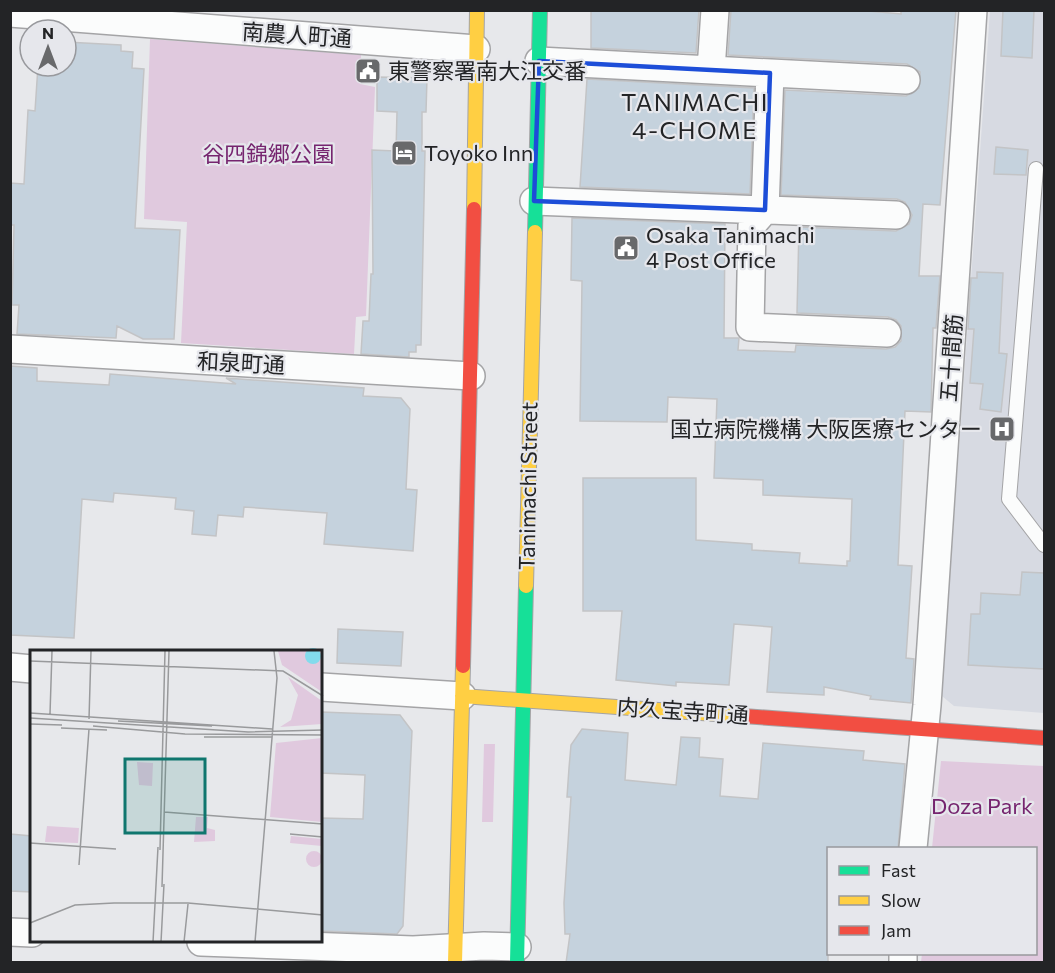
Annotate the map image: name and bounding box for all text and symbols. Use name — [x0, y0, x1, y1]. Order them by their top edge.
street label: 南農人町通 — [241, 17, 353, 52]
north arrow — [18, 18, 78, 78]
text: N — [42, 23, 54, 42]
public building icon: 東警察署南大江交番 — [353, 56, 383, 86]
place label: 東警察署南大江交番 — [388, 57, 586, 84]
district label: TANIMACHI 4-CHOME — [621, 87, 769, 144]
hotel icon: Toyoko Inn — [389, 138, 419, 168]
place label: Toyoko Inn — [424, 139, 533, 166]
park label: 谷四錦郷公園 — [202, 140, 334, 167]
place label: Osaka Tanimachi 4 Post Office — [646, 221, 815, 273]
public building icon: Osaka Tanimachi 4 Post Office — [611, 233, 641, 263]
street label: 五十間筋 — [934, 313, 967, 403]
street label: 和泉町通 — [196, 347, 286, 378]
street label: Tanimachi Street — [513, 402, 542, 570]
hospital icon: 国立病院機構 大阪医療センター — [987, 414, 1017, 444]
place label: 国立病院機構 大阪医療センター — [670, 415, 982, 442]
inset map — [30, 650, 322, 943]
street label: 内久宝寺町通 — [616, 692, 750, 729]
park label: Doza Park — [931, 792, 1033, 819]
legend — [827, 847, 1037, 955]
text: Fast — [881, 859, 916, 881]
text: Slow — [881, 889, 921, 911]
text: Jam — [881, 919, 911, 941]

